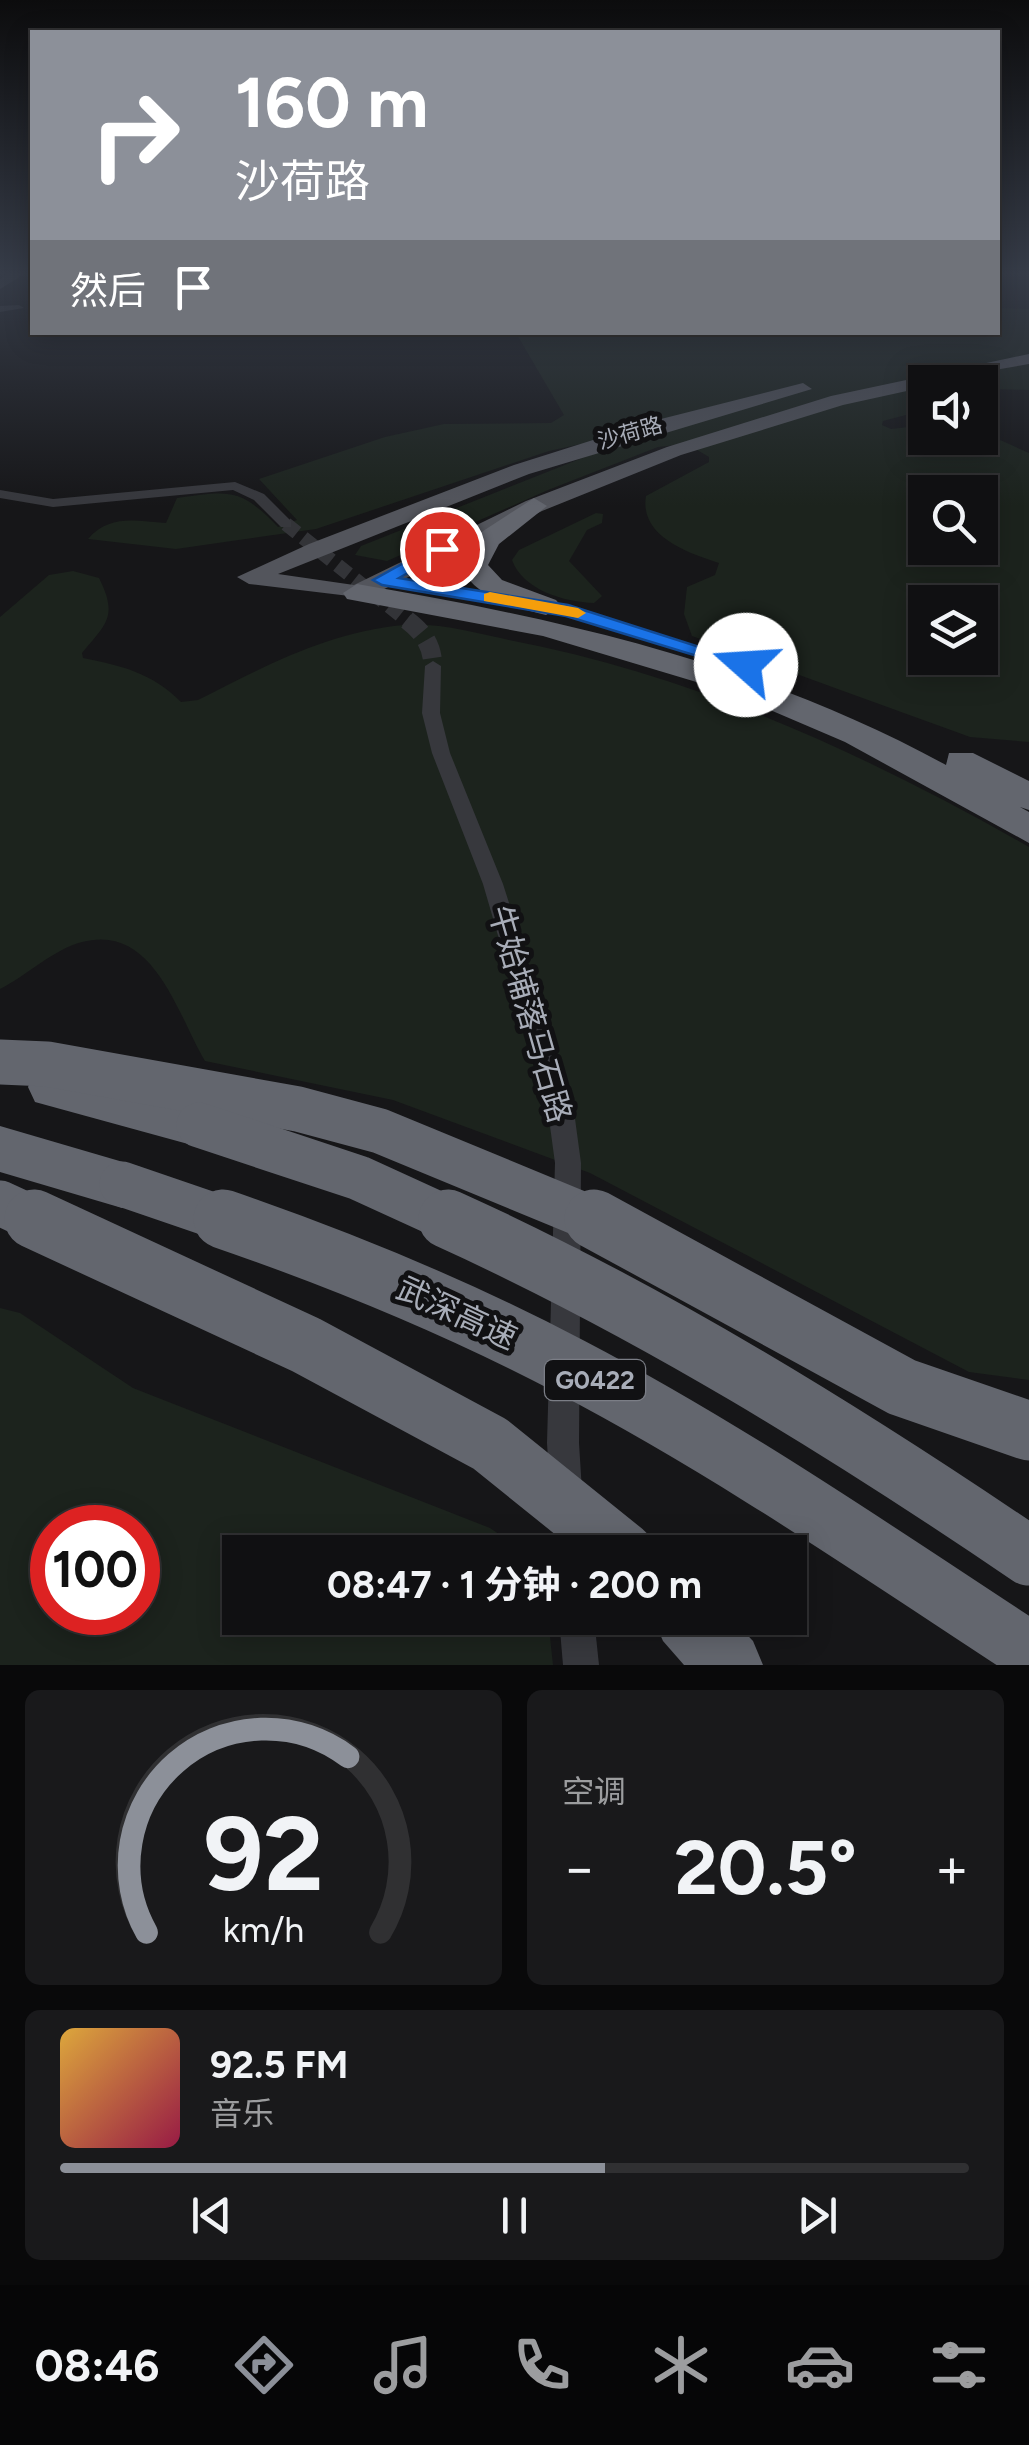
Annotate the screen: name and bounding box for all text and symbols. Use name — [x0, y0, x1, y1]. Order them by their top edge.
text: 160 m — [235, 60, 428, 145]
icon: right — [70, 70, 200, 200]
text: 沙荷路 — [235, 154, 370, 208]
icon: arrive — [166, 260, 221, 315]
text: 然后 — [70, 268, 146, 314]
map controls — [908, 365, 998, 675]
button: sound — [908, 365, 998, 455]
street label: 沙荷路 — [595, 411, 665, 455]
button: search — [908, 475, 998, 565]
pin — [400, 507, 485, 592]
icon: arrive — [415, 522, 470, 577]
button: layers — [908, 585, 998, 675]
position arrow — [694, 613, 798, 717]
street label: 牛始埔落马石路 — [481, 901, 579, 1127]
street label: 武深高速 — [391, 1269, 523, 1357]
road number: G0422 — [545, 1360, 645, 1400]
speed limit sign: 100 — [30, 1505, 160, 1635]
text: 08:47 · 1 分钟 · 200 m — [327, 1562, 702, 1608]
text: 空调 — [562, 1773, 626, 1811]
text: 92 — [203, 1791, 324, 1916]
text: 20.5° — [674, 1823, 857, 1913]
text: − — [562, 1835, 596, 1901]
text: + — [935, 1835, 969, 1901]
text: km/h — [223, 1908, 304, 1951]
text: 92.5 FM — [210, 2042, 348, 2088]
text: 音乐 — [210, 2095, 274, 2133]
icon: previous — [184, 2188, 239, 2243]
icon: pause — [487, 2188, 542, 2243]
icon: next — [790, 2188, 845, 2243]
icon: directions — [229, 2330, 299, 2400]
icon: music — [368, 2330, 438, 2400]
icon: phone — [507, 2330, 577, 2400]
icon: climate — [646, 2330, 716, 2400]
icon: car — [785, 2330, 855, 2400]
icon: filters — [924, 2330, 994, 2400]
text: 08:46 — [35, 2338, 159, 2392]

